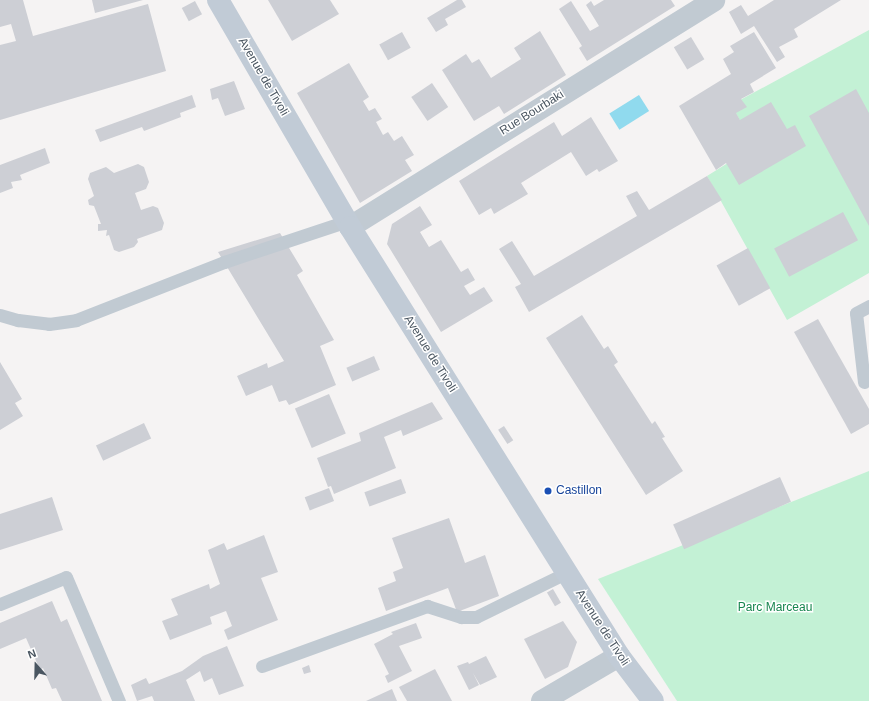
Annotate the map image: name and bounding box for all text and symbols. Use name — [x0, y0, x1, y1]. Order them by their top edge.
street label: Avenue de Tivoli — [235, 35, 291, 119]
street label: Rue Bourbaki — [497, 88, 567, 138]
street label: Avenue de Tivoli — [401, 313, 459, 395]
place label: Castillon — [556, 484, 602, 498]
marker: Castillon — [543, 486, 553, 496]
street label: Avenue de Tivoli — [572, 587, 632, 669]
park label: Parc Marceau — [738, 601, 812, 615]
north arrow — [16, 645, 56, 685]
text: N — [26, 647, 38, 661]

